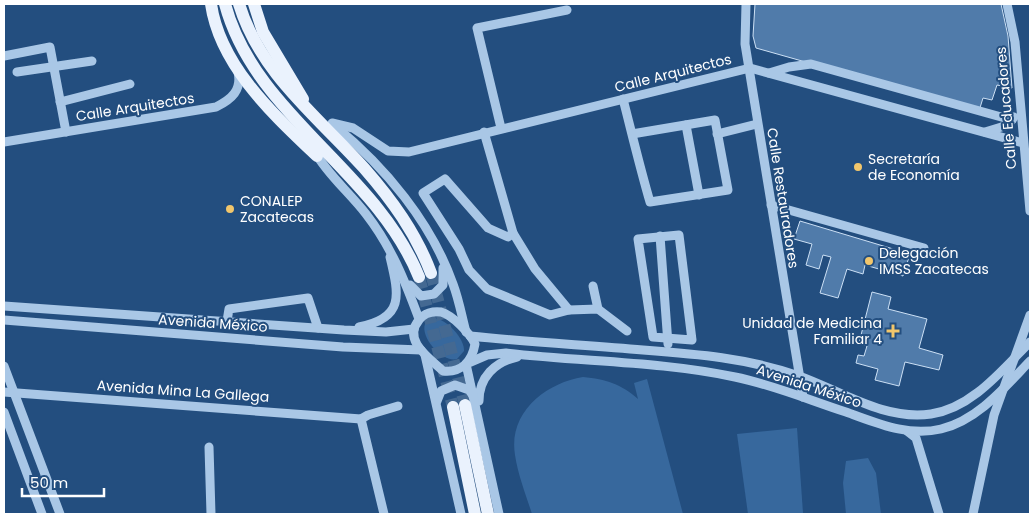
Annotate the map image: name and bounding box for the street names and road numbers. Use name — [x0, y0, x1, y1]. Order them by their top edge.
street label: Calle Educadores — [991, 46, 1021, 170]
street label: Calle Arquitectos — [612, 49, 734, 97]
street label: Calle Arquitectos — [74, 88, 196, 126]
street label: Calle Restauradores — [762, 126, 804, 270]
street label: Avenida México — [158, 309, 268, 337]
street label: Avenida México — [754, 360, 864, 412]
street label: Avenida Mina La Gallega — [96, 375, 270, 407]

